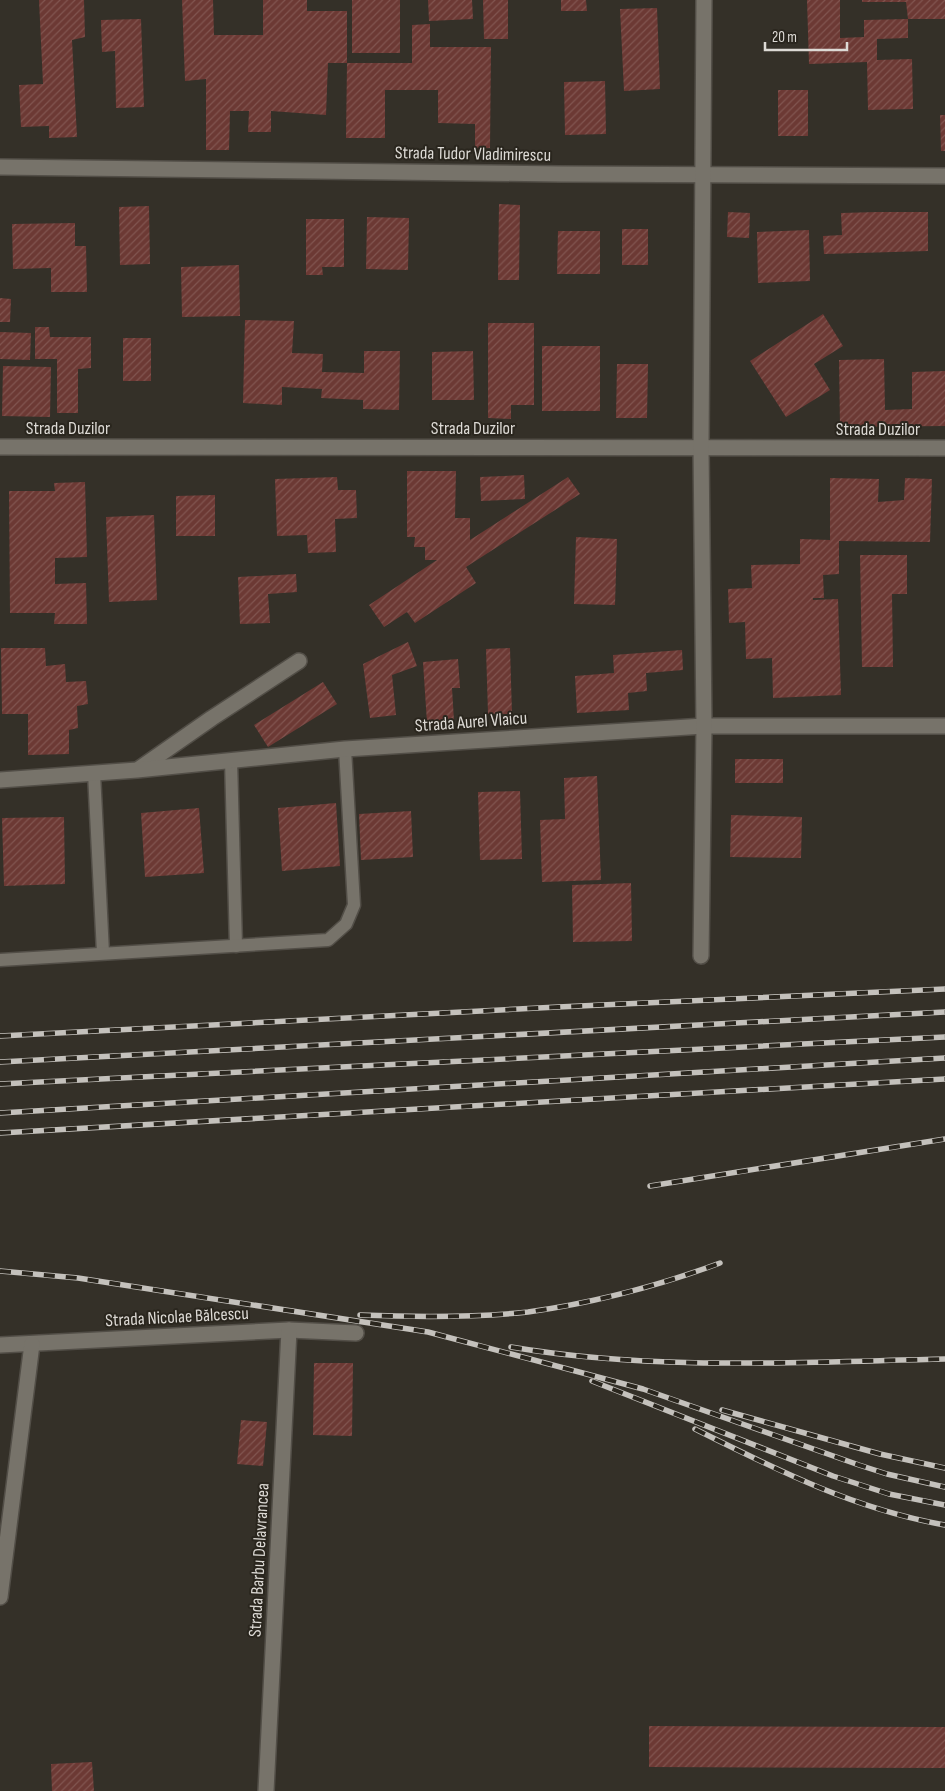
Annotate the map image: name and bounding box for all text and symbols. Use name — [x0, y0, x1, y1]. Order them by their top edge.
scale bar — [765, 20, 848, 52]
text: 20 m — [772, 28, 797, 47]
street label: Strada Tudor Vladimirescu — [395, 142, 551, 166]
street label: Strada Duzilor — [26, 418, 110, 439]
street label: Strada Duzilor — [431, 418, 515, 439]
street label: Strada Duzilor — [836, 419, 920, 440]
street label: Strada Aurel Vlaicu — [414, 708, 528, 736]
street label: Strada Nicolae Bălcescu — [105, 1303, 249, 1331]
street label: Strada Barbu Delavrancea — [244, 1482, 274, 1638]

